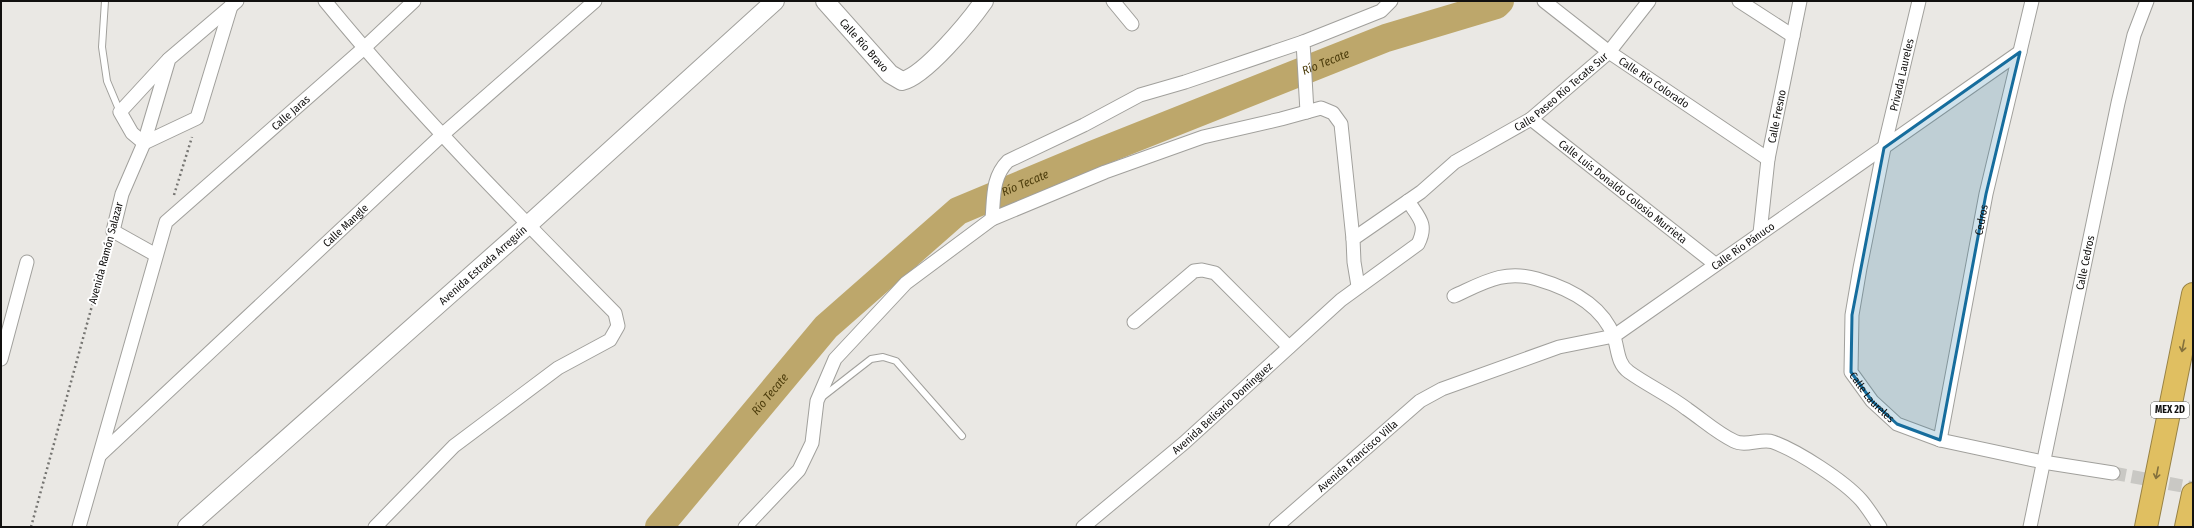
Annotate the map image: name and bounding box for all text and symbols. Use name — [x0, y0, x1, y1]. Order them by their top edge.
street label: Calle Río Bravo — [837, 16, 892, 75]
street label: Privada Laureles — [1887, 37, 1917, 113]
water label: Río Tecate — [1300, 46, 1352, 78]
street label: Calle Paseo Río Tecate Sur — [1512, 49, 1610, 134]
street label: Calle Río Colorado — [1616, 54, 1692, 111]
street label: Calle Fresno — [1765, 88, 1788, 144]
street label: Calle Jaras — [269, 92, 313, 133]
street label: Calle Luis Donaldo Colosio Murrieta — [1556, 137, 1690, 246]
water label: Río Tecate — [999, 167, 1051, 199]
street label: Avenida Ramón Salazar — [86, 201, 126, 305]
street label: Calle Mangle — [320, 201, 371, 250]
street label: Cedros — [1972, 203, 1990, 236]
street label: Calle Río Pánuco — [1709, 219, 1777, 272]
street label: Avenida Estrada Arreguín — [436, 223, 529, 307]
street label: Calle Cedros — [2073, 234, 2097, 291]
one-way arrow — [2178, 339, 2186, 352]
street label: Avenida Belisario Domínguez — [1169, 359, 1275, 457]
street label: Calle Laureles — [1847, 369, 1897, 425]
water label: Río Tecate — [749, 370, 791, 418]
road number: MEX 2D — [2151, 402, 2189, 418]
street label: Avenida Francisco Villa — [1314, 417, 1400, 494]
one-way arrow — [2153, 466, 2161, 479]

